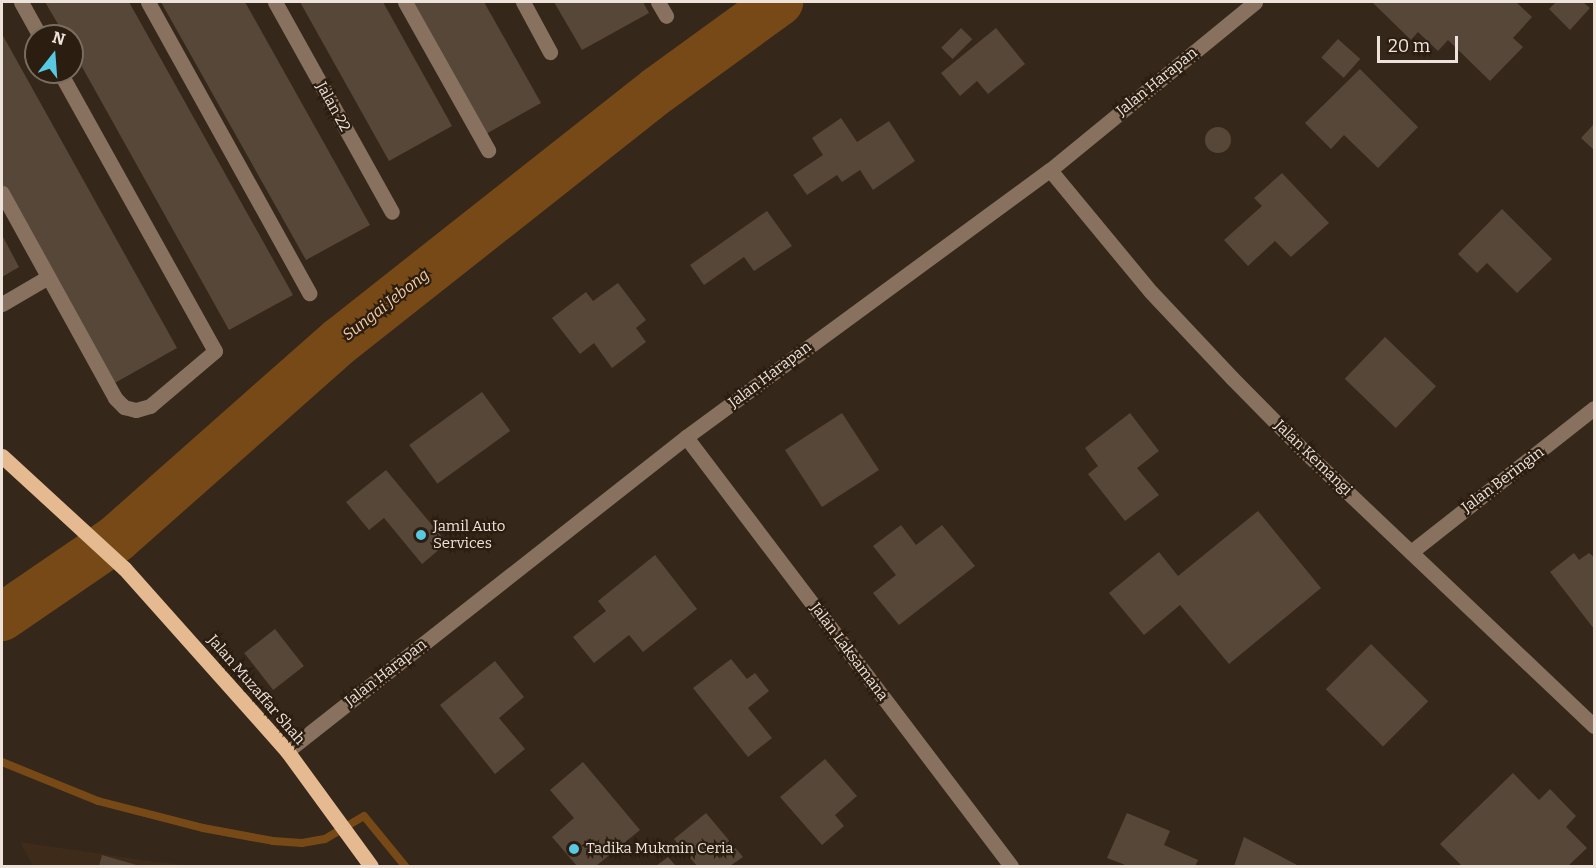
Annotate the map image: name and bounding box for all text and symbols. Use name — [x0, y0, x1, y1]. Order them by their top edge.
north arrow — [24, 24, 84, 84]
scale bar — [1380, 24, 1461, 62]
text: N — [50, 27, 68, 49]
text: 20 m — [1388, 35, 1430, 57]
street label: Jalan Harapan — [1113, 44, 1201, 120]
street label: Jalan 22 — [312, 79, 354, 135]
water label: Sungai Jebong — [339, 265, 433, 345]
street label: Jalan Harapan — [725, 338, 815, 412]
street label: Jalan Kemangi — [1271, 417, 1355, 499]
street label: Jalan Beringin — [1458, 443, 1548, 517]
place label: Jamil Auto Services — [433, 517, 505, 552]
marker: Jamil Auto Services — [414, 528, 428, 542]
street label: Jalan Laksamana — [806, 600, 892, 704]
street label: Jalan Muzaffar Shah — [203, 631, 309, 749]
street label: Jalan Harapan — [342, 636, 430, 710]
place label: Tadika Mukmin Ceria — [586, 840, 733, 858]
marker: Tadika Mukmin Ceria — [567, 842, 581, 856]

